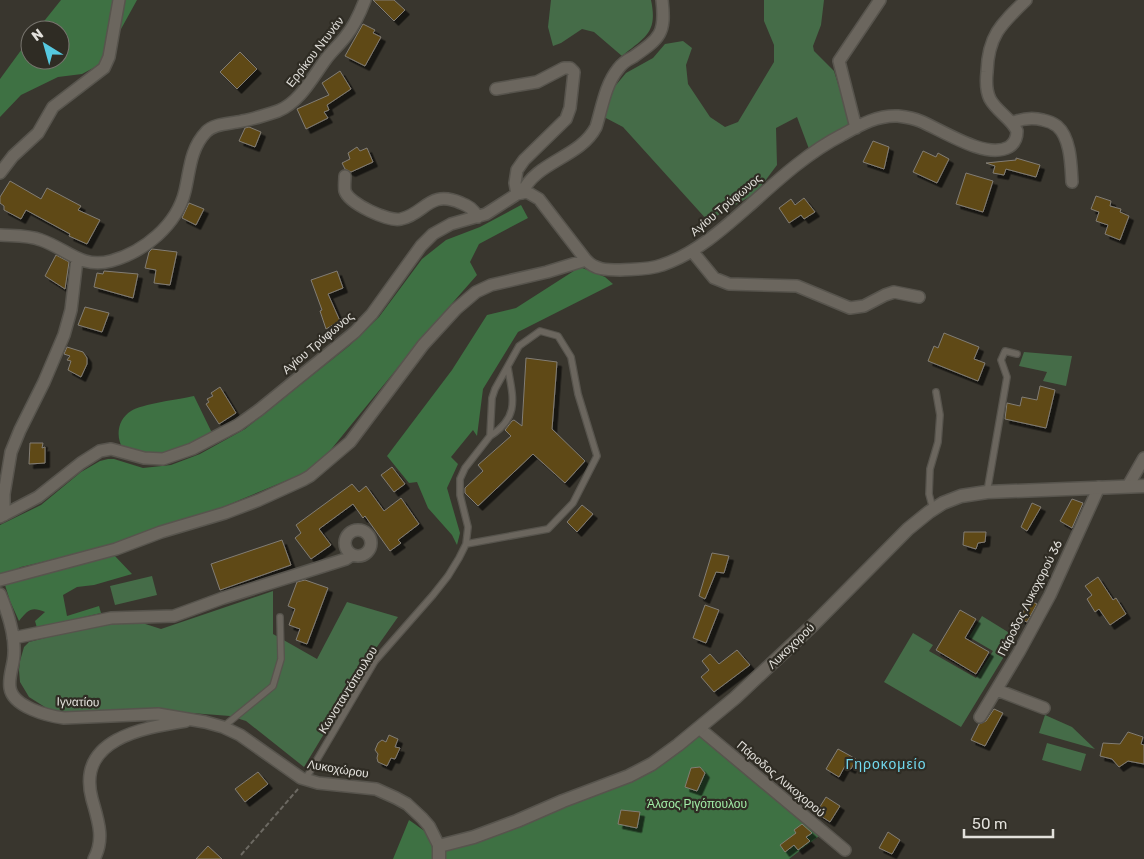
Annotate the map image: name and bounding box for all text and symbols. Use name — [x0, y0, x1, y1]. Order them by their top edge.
street label: Ερρίκου Ντυνάν — [283, 14, 347, 90]
north arrow — [20, 20, 70, 70]
text: N — [28, 25, 47, 45]
street label: Αγίου Τρύφωνος — [687, 171, 765, 239]
street label: Αγίου Τρύφωνος — [279, 309, 357, 377]
street label: Πάροδος Λυκοχορού 36 — [995, 538, 1065, 658]
street label: Λυκοχορού — [765, 620, 817, 672]
street label: Κωνσταντόπουλου — [316, 644, 380, 736]
street label: Ιγνατίου — [56, 695, 100, 709]
street label: Πάροδος Λυκοχορού — [734, 738, 828, 820]
district label: Γηροκομείο — [845, 756, 927, 773]
street label: Λυκοχώρου — [306, 757, 370, 781]
park label: Άλσος Ριγόπουλου — [647, 797, 747, 811]
scale bar — [964, 806, 1053, 838]
text: 50 m — [972, 815, 1007, 833]

